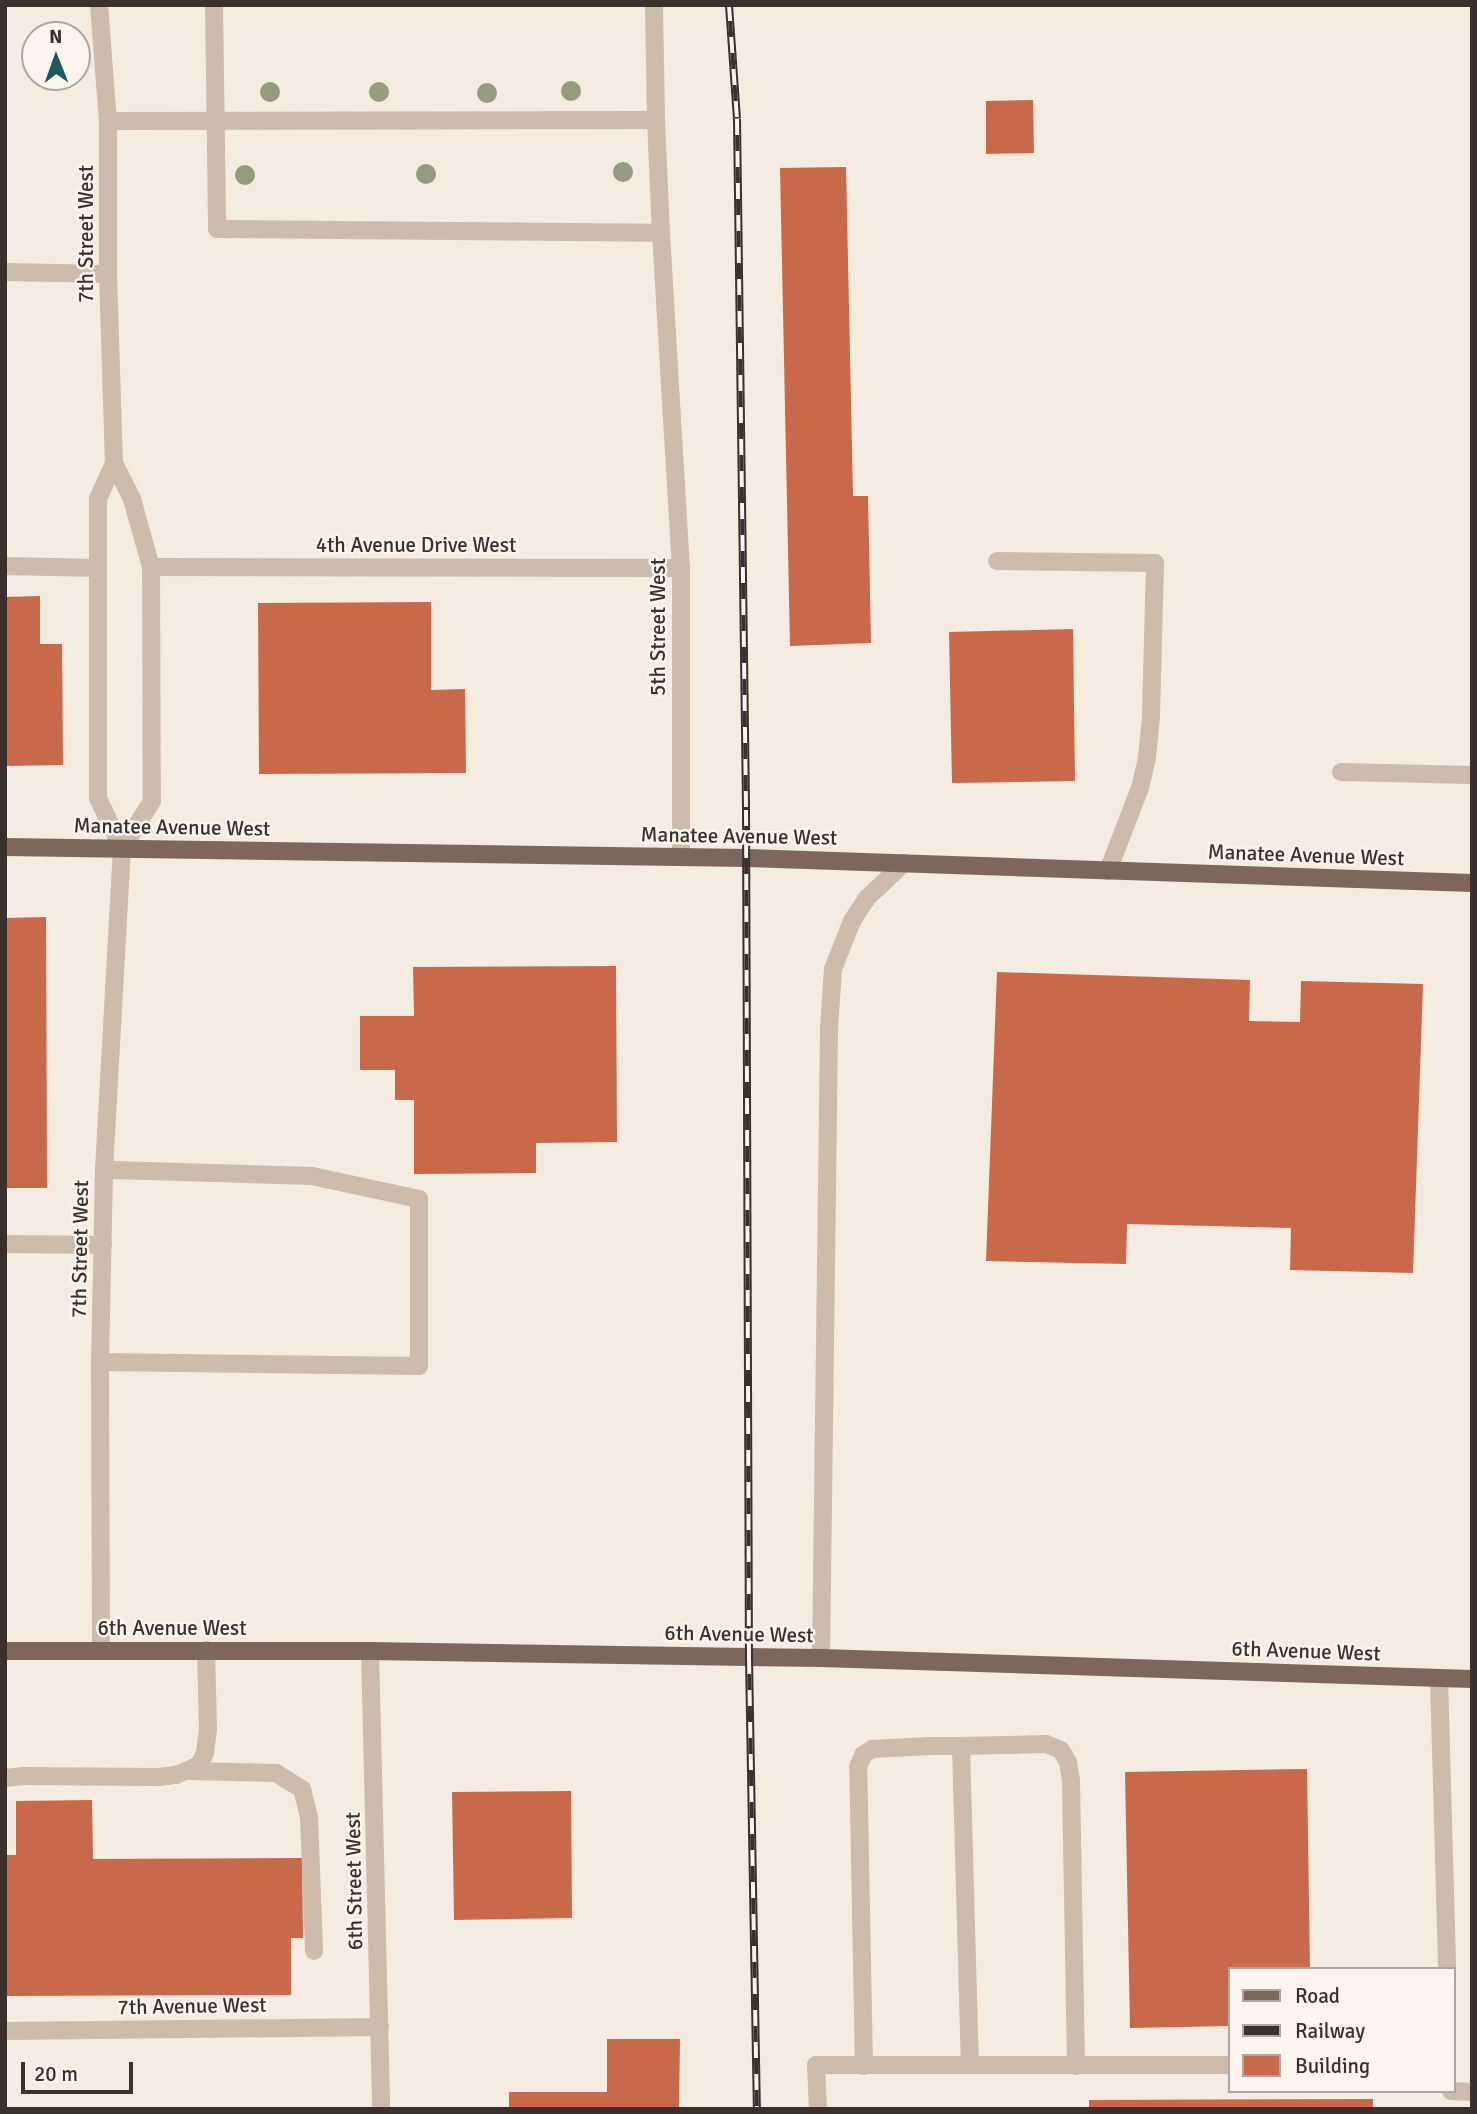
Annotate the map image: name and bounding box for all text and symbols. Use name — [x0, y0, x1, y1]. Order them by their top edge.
north arrow — [21, 21, 91, 91]
text: N — [49, 25, 62, 49]
street label: 7th Street West — [73, 165, 99, 303]
street label: 4th Avenue Drive West — [316, 532, 516, 558]
street label: 5th Street West — [645, 558, 671, 696]
street label: Manatee Avenue West — [73, 813, 271, 841]
street label: Manatee Avenue West — [640, 822, 838, 850]
street label: Manatee Avenue West — [1207, 839, 1405, 871]
street label: 7th Street West — [66, 1180, 94, 1318]
street label: 6th Avenue West — [97, 1615, 247, 1641]
street label: 6th Avenue West — [664, 1620, 814, 1648]
street label: 6th Avenue West — [1231, 1636, 1381, 1666]
street label: 6th Street West — [340, 1812, 368, 1950]
legend — [1228, 1967, 1456, 2093]
text: Road — [1295, 1983, 1340, 2009]
street label: 7th Avenue West — [117, 1992, 267, 2020]
text: Railway — [1295, 2018, 1365, 2044]
scale bar — [24, 2048, 136, 2092]
text: Building — [1295, 2053, 1370, 2079]
text: 20 m — [34, 2061, 78, 2087]

